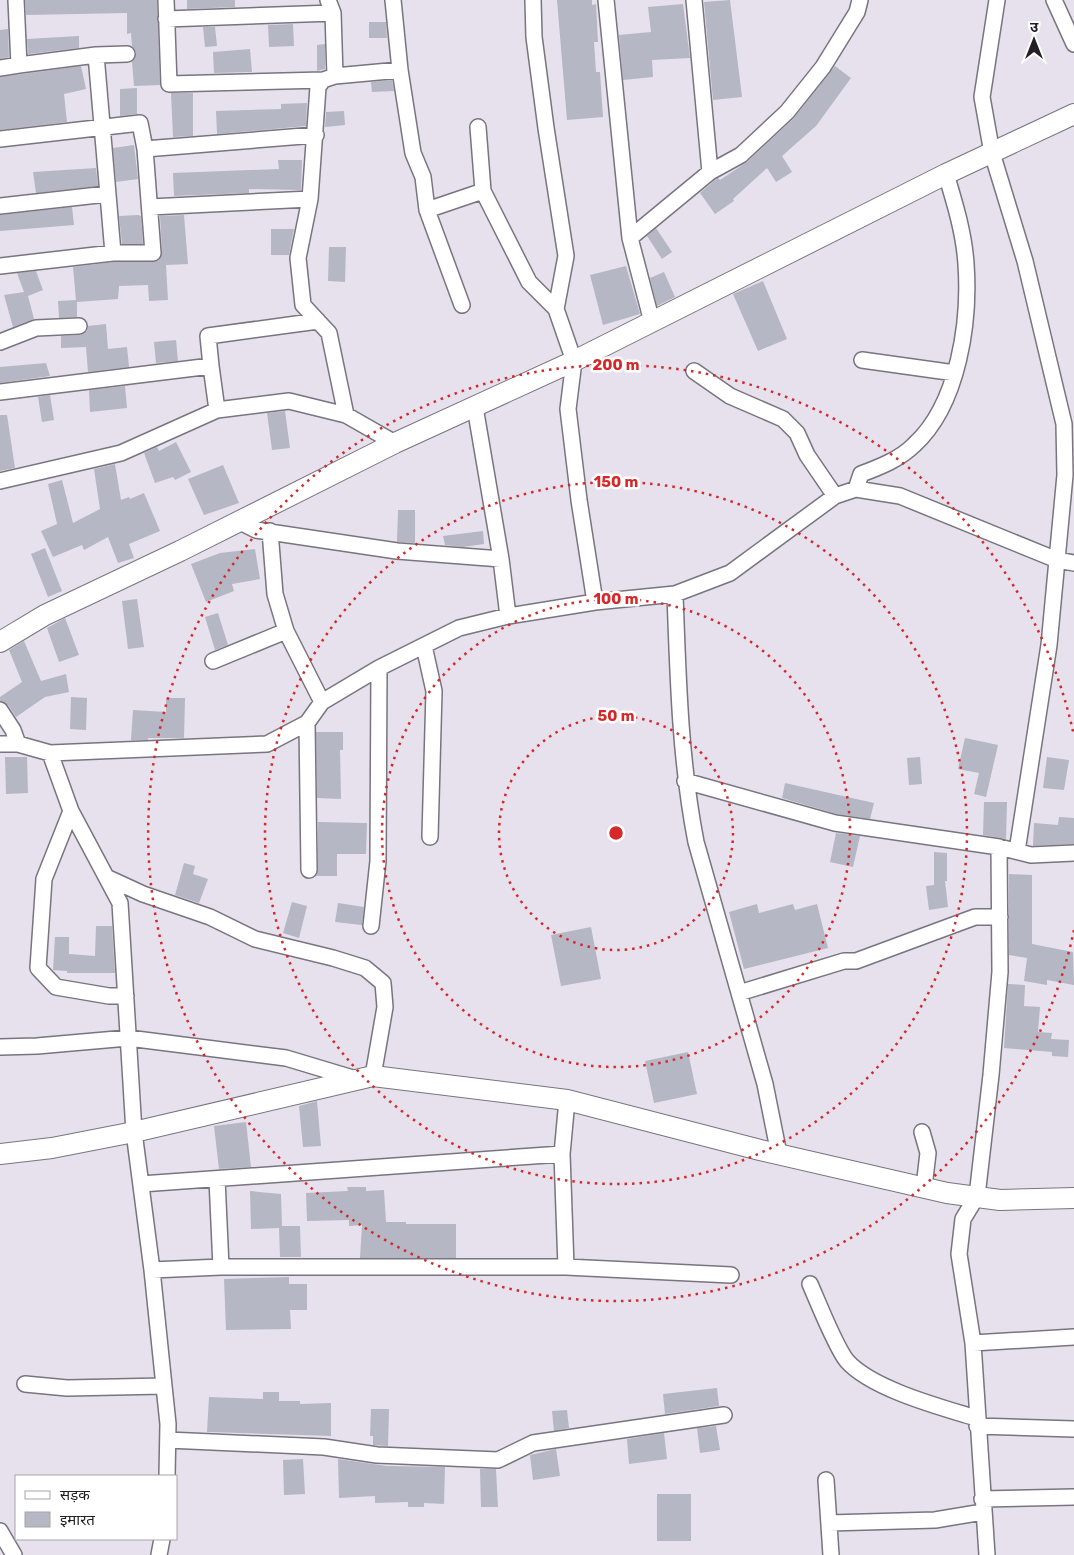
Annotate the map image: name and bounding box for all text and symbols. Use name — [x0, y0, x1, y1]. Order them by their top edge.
north arrow — [1009, 15, 1059, 65]
text: उ — [1030, 19, 1039, 36]
text: 200 m — [592, 356, 640, 374]
text: 150 m — [594, 473, 638, 491]
text: 100 m — [594, 590, 638, 608]
text: 50 m — [598, 707, 634, 725]
centre of rings — [607, 824, 625, 842]
legend — [15, 1475, 178, 1540]
text: सड़क — [60, 1486, 90, 1504]
text: इमारत — [60, 1511, 95, 1529]

